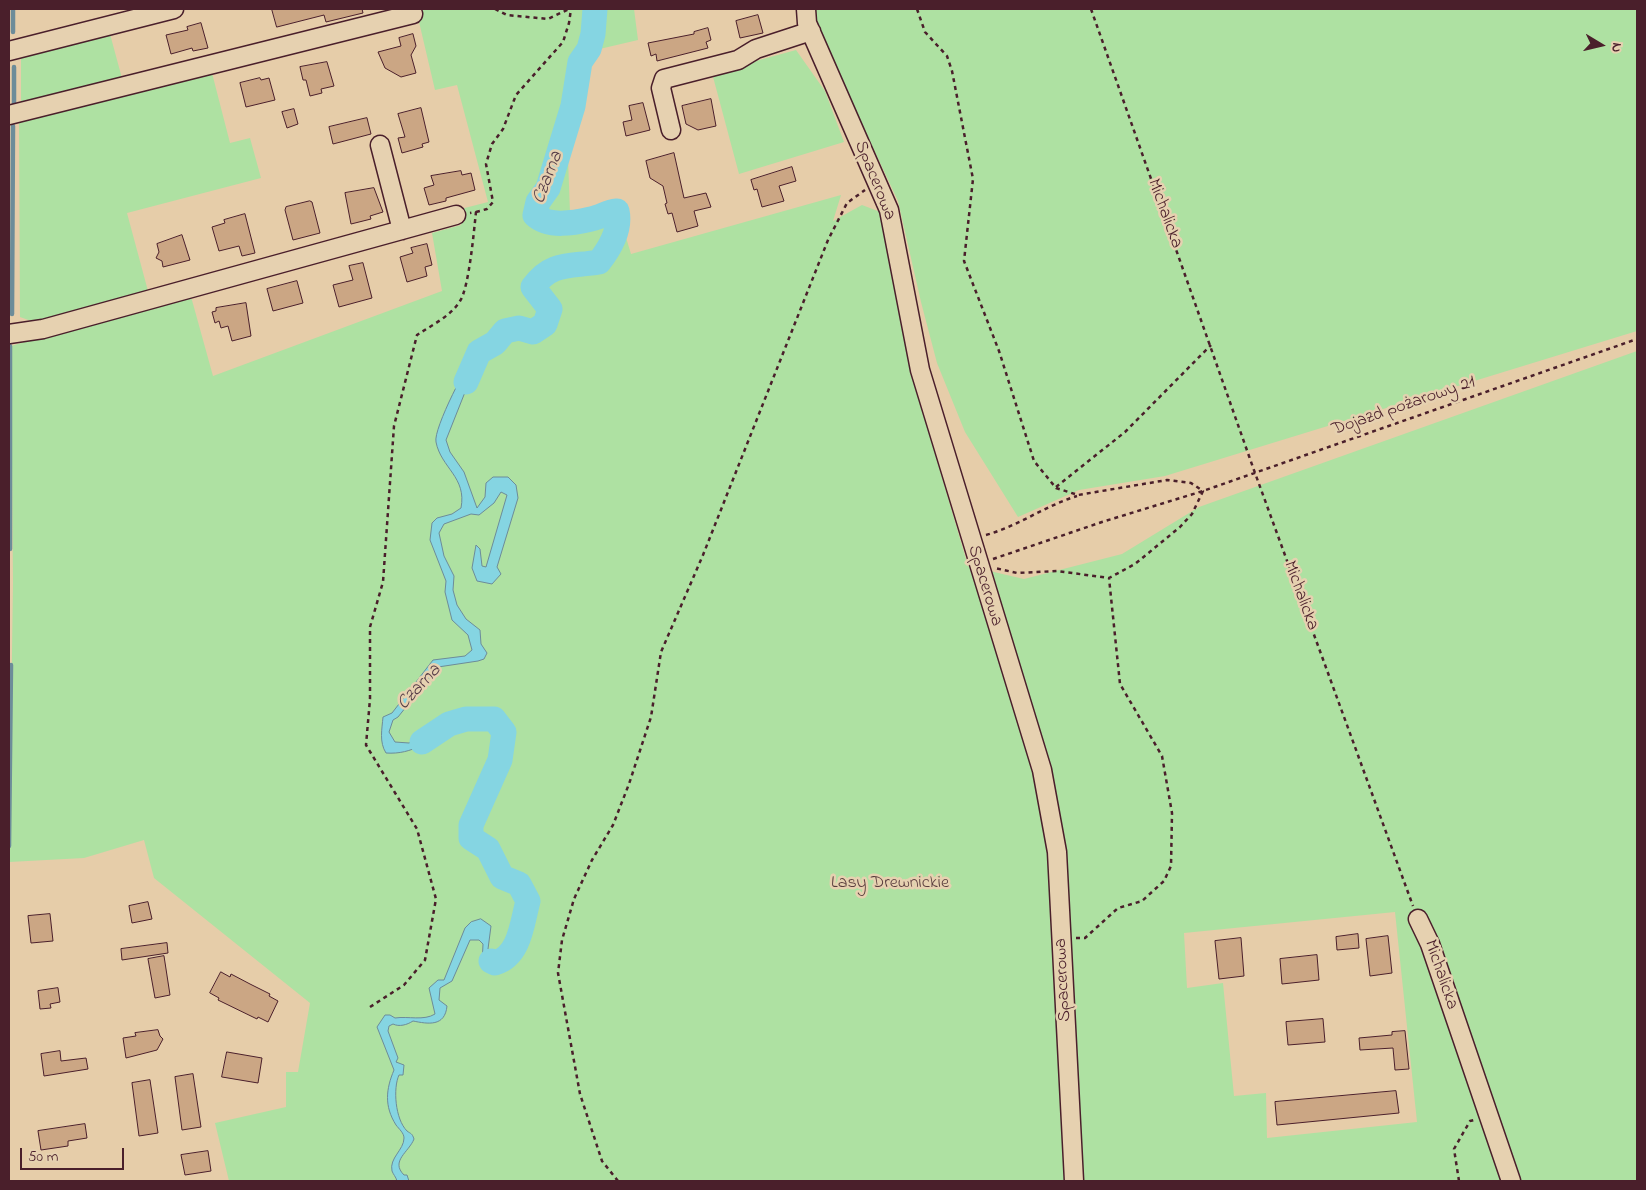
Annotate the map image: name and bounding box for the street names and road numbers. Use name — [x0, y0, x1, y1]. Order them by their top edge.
street label: Spacerowa — [848, 138, 900, 224]
street label: Michalicka — [1141, 176, 1187, 252]
street label: Dojazd pożarowy 21 — [1330, 372, 1478, 442]
street label: Spacerowa — [961, 543, 1007, 629]
street label: Michalicka — [1277, 558, 1323, 634]
street label: Michalicka — [1418, 937, 1462, 1013]
street label: Spacerowa — [1051, 938, 1077, 1022]

